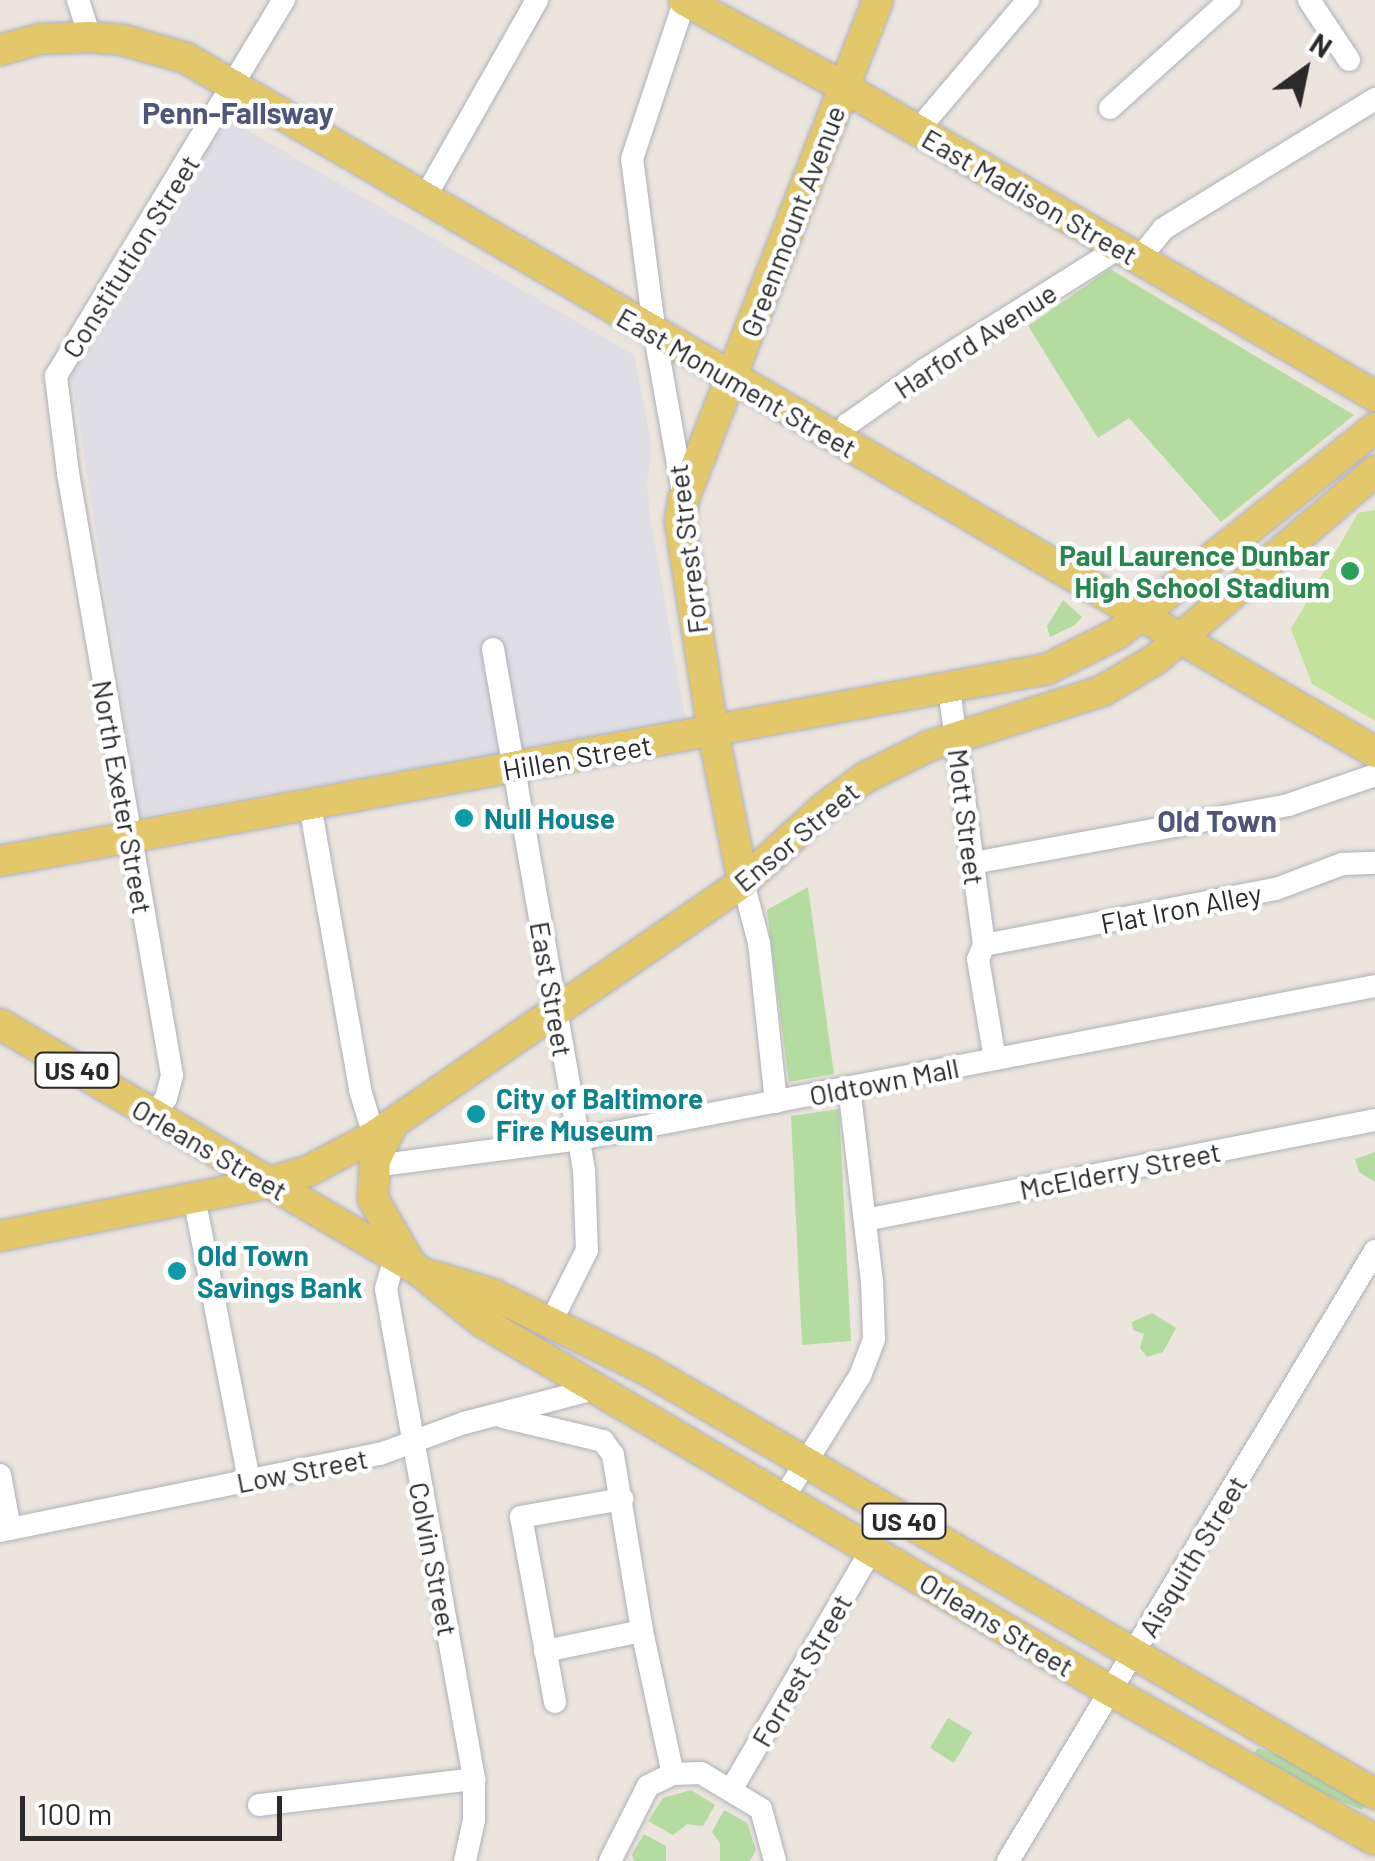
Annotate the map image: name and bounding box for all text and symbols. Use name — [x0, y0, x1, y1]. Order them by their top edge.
north arrow — [1255, 20, 1355, 120]
text: N — [1304, 26, 1338, 64]
district label: Penn-Fallsway — [142, 94, 334, 130]
street label: Greenmount Avenue — [732, 100, 852, 342]
street label: East Madison Street — [916, 121, 1144, 271]
street label: Constitution Street — [54, 148, 206, 364]
street label: Harford Avenue — [887, 275, 1063, 405]
street label: East Monument Street — [611, 300, 863, 464]
street label: Forrest Street — [660, 462, 714, 636]
place label: Paul Laurence Dunbar High School Stadium — [1059, 538, 1330, 604]
marker: Paul Laurence Dunbar High School Stadium — [1339, 560, 1361, 582]
street label: North Exeter Street — [86, 677, 160, 917]
street label: Hillen Street — [500, 727, 654, 787]
street label: Mott Street — [942, 747, 992, 887]
street label: Ensor Street — [727, 774, 865, 898]
place label: Null House — [484, 801, 615, 835]
district label: Old Town — [1157, 802, 1277, 838]
marker: Null House — [453, 807, 475, 829]
street label: Flat Iron Alley — [1098, 876, 1264, 940]
street label: East Street — [524, 919, 580, 1059]
road number: US 40 — [34, 1050, 120, 1090]
street label: Oldtown Mall — [806, 1050, 962, 1112]
place label: City of Baltimore Fire Museum — [496, 1081, 703, 1147]
street label: Orleans Street — [126, 1091, 294, 1207]
marker: City of Baltimore Fire Museum — [465, 1103, 487, 1125]
street label: McElderry Street — [1017, 1134, 1223, 1206]
place label: Old Town Savings Bank — [197, 1238, 362, 1304]
marker: Old Town Savings Bank — [166, 1260, 188, 1282]
street label: Low Street — [234, 1441, 370, 1499]
street label: Aisquith Street — [1131, 1469, 1253, 1643]
street label: Colvin Street — [403, 1479, 465, 1639]
road number: US 40 — [862, 1501, 946, 1541]
street label: Orleans Street — [914, 1565, 1080, 1683]
street label: Forrest Street — [744, 1588, 858, 1752]
scale bar — [25, 1776, 288, 1838]
text: 100 m — [37, 1795, 112, 1831]

